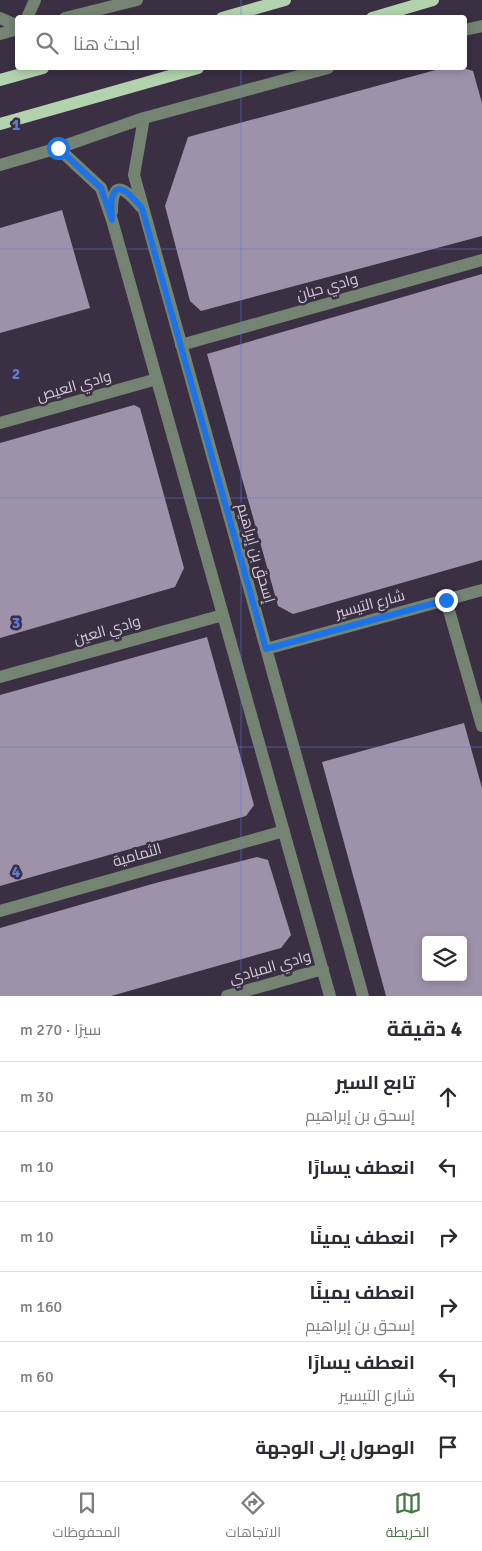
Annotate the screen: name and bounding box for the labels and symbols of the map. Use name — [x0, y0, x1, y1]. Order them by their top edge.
text: 1 — [12, 115, 21, 135]
route start — [47, 137, 70, 160]
street label: وادي حبان — [294, 270, 361, 307]
text: 2 — [12, 364, 20, 384]
street label: وادي العيص — [35, 367, 114, 408]
street label: إسحق بن إبراهيم — [232, 501, 279, 605]
street label: شارع التيسير — [332, 586, 407, 624]
route end — [435, 589, 458, 612]
street label: وادي العين — [71, 612, 143, 651]
text: 3 — [12, 613, 20, 633]
street label: الثمامية — [111, 839, 163, 871]
text: 4 — [12, 862, 21, 882]
street label: وادي المبادي — [227, 947, 314, 990]

